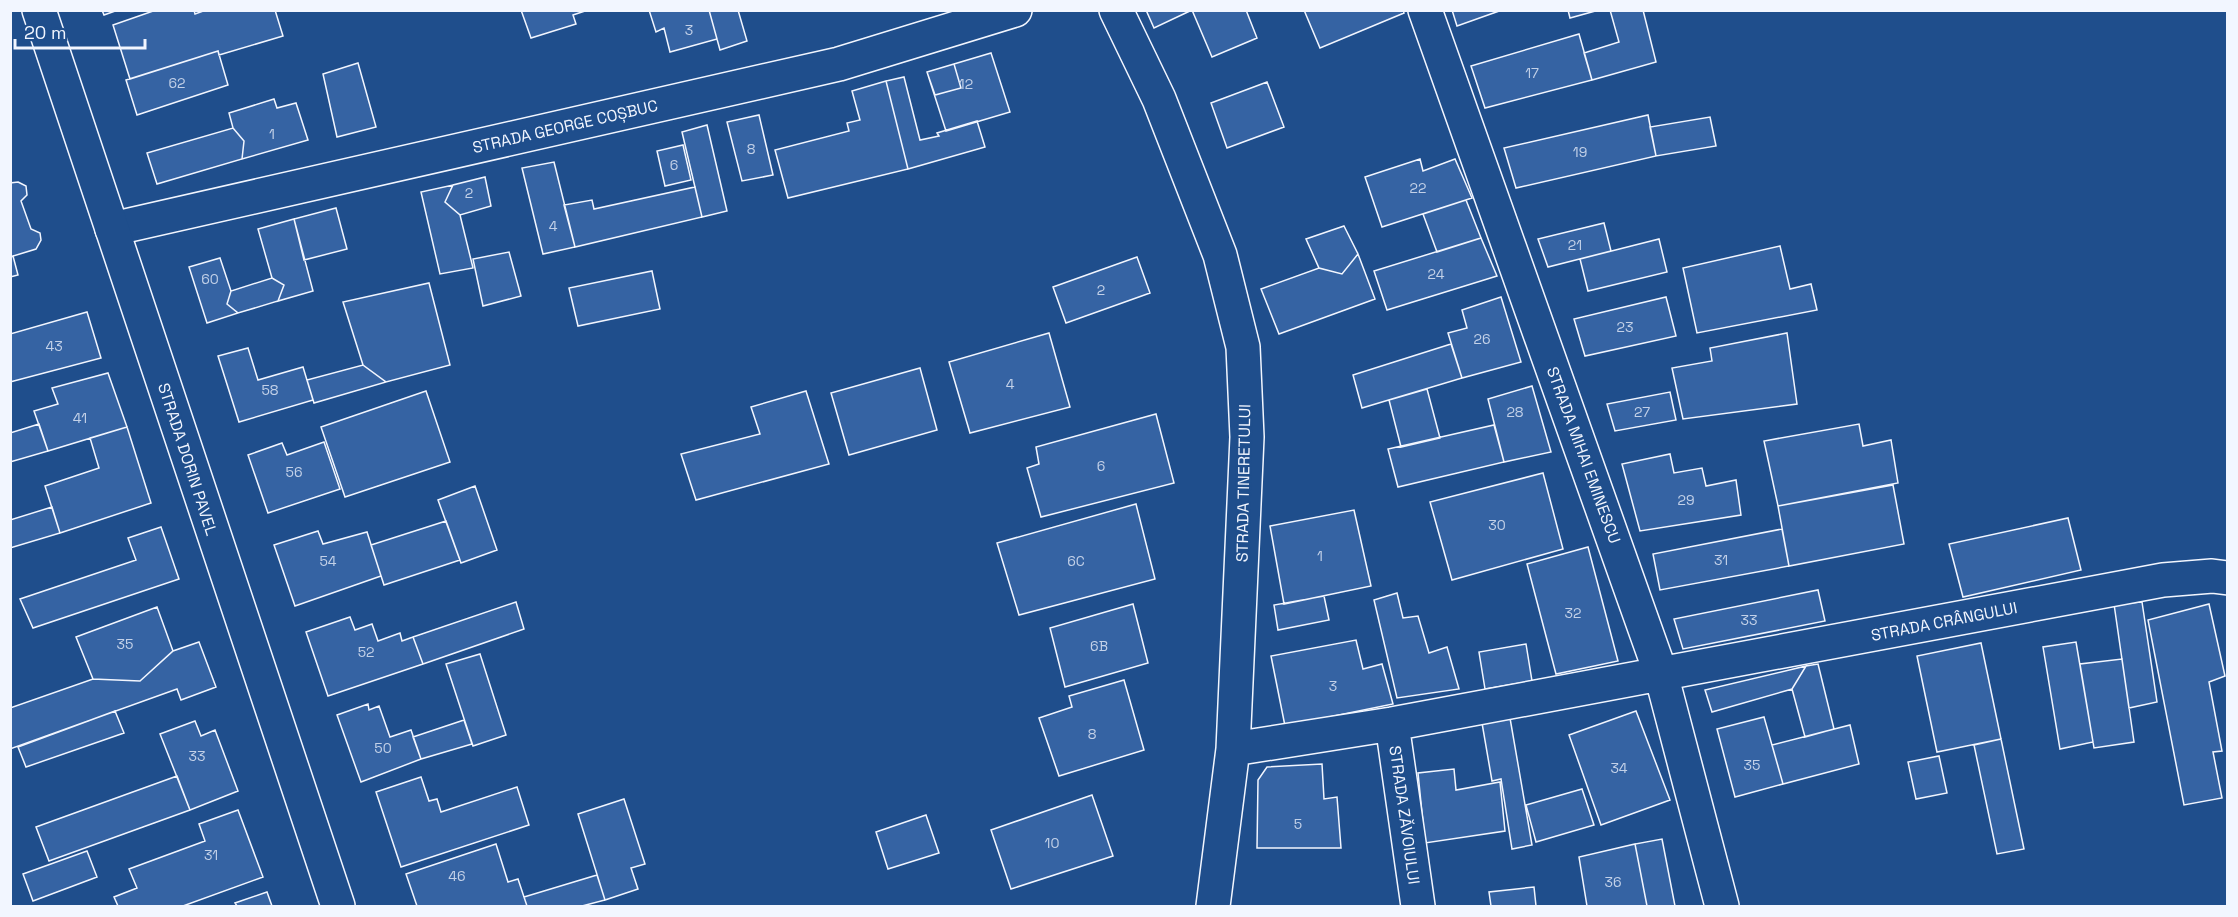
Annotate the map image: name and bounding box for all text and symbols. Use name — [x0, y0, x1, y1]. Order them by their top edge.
scale bar — [15, 12, 146, 50]
text: 20 m — [24, 21, 67, 44]
house number: 3 — [685, 21, 693, 39]
house number: 17 — [1525, 64, 1539, 82]
house number: 62 — [169, 74, 185, 92]
house number: 12 — [959, 75, 973, 93]
street label: STRADA GEORGE COȘBUC — [470, 95, 660, 158]
house number: 1 — [269, 125, 275, 143]
house number: 8 — [747, 140, 756, 158]
house number: 19 — [1573, 143, 1587, 161]
house number: 6 — [670, 156, 678, 174]
house number: 22 — [1410, 179, 1426, 197]
house number: 2 — [465, 184, 473, 202]
house number: 4 — [549, 217, 558, 235]
house number: 21 — [1568, 236, 1582, 254]
house number: 24 — [1428, 265, 1445, 283]
house number: 60 — [201, 270, 219, 288]
house number: 2 — [1097, 281, 1105, 299]
house number: 23 — [1617, 318, 1633, 336]
house number: 26 — [1473, 330, 1491, 348]
house number: 43 — [45, 337, 63, 355]
street label: STRADA MIHAI EMINESCU — [1542, 364, 1625, 547]
house number: 4 — [1006, 375, 1015, 393]
street label: STRADA DORIN PAVEL — [153, 380, 222, 538]
house number: 58 — [261, 381, 279, 399]
house number: 28 — [1506, 403, 1524, 421]
house number: 27 — [1634, 403, 1650, 421]
street label: STRADA TINERETULUI — [1232, 404, 1255, 562]
house number: 41 — [73, 409, 87, 427]
house number: 6 — [1097, 457, 1105, 475]
house number: 56 — [286, 463, 302, 481]
house number: 29 — [1678, 491, 1694, 509]
house number: 30 — [1488, 516, 1506, 534]
house number: 1 — [1317, 547, 1323, 565]
house number: 31 — [1714, 551, 1728, 569]
house number: 54 — [319, 552, 337, 570]
house number: 6C — [1067, 552, 1085, 570]
street label: STRADA CRÂNGULUI — [1869, 597, 2019, 646]
house number: 32 — [1565, 604, 1581, 622]
house number: 33 — [1741, 611, 1757, 629]
house number: 35 — [117, 635, 133, 653]
house number: 6B — [1090, 637, 1108, 655]
house number: 52 — [358, 643, 374, 661]
house number: 3 — [1329, 677, 1337, 695]
house number: 8 — [1088, 725, 1097, 743]
house number: 50 — [374, 739, 392, 757]
street label: STRADA ZĂVOIULUI — [1384, 744, 1425, 886]
house number: 33 — [189, 747, 205, 765]
house number: 35 — [1744, 756, 1760, 774]
house number: 34 — [1610, 759, 1628, 777]
house number: 5 — [1294, 815, 1302, 833]
house number: 10 — [1045, 834, 1059, 852]
house number: 31 — [204, 846, 218, 864]
house number: 46 — [448, 867, 466, 885]
house number: 36 — [1604, 873, 1622, 891]

